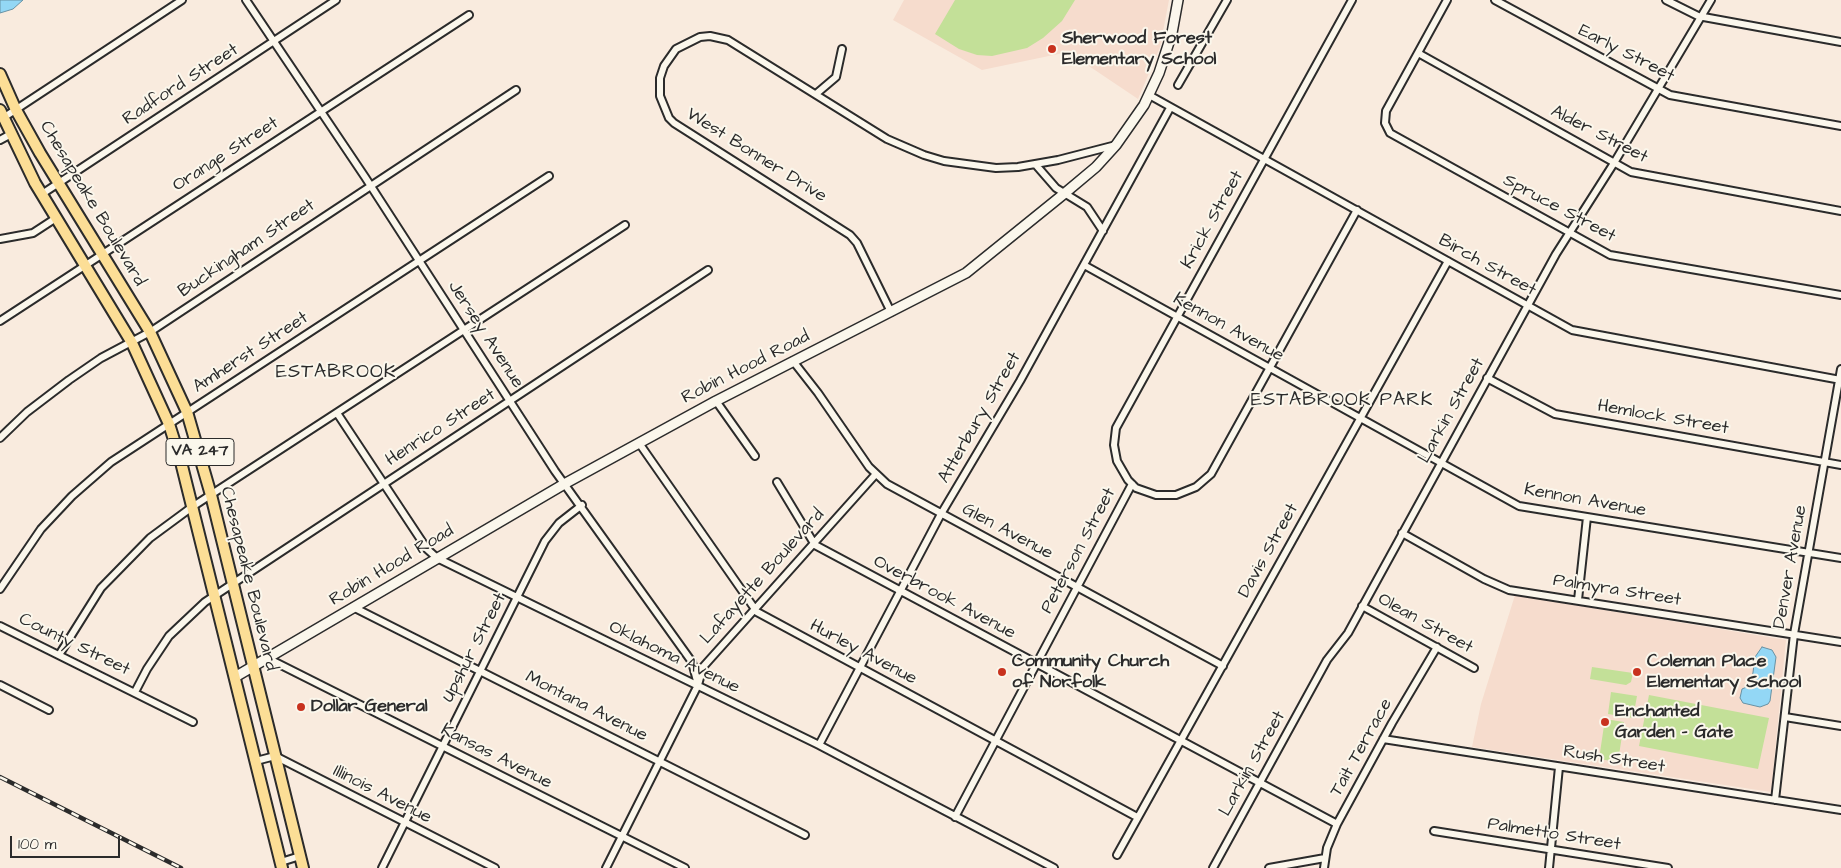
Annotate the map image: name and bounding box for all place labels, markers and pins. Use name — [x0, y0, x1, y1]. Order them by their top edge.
place label: Sherwood Forest Elementary School — [1062, 28, 1216, 70]
marker: Sherwood Forest Elementary School — [1046, 43, 1058, 55]
place label: Community Church of Norfolk — [1012, 651, 1169, 694]
place label: Coleman Place Elementary School — [1647, 651, 1801, 694]
marker: Community Church of Norfolk — [996, 666, 1008, 678]
marker: Coleman Place Elementary School — [1631, 666, 1643, 678]
place label: Dollar General — [311, 696, 428, 718]
marker: Dollar General — [295, 701, 307, 713]
place label: Enchanted Garden - Gate — [1615, 701, 1733, 744]
marker: Enchanted Garden - Gate — [1599, 716, 1611, 728]

